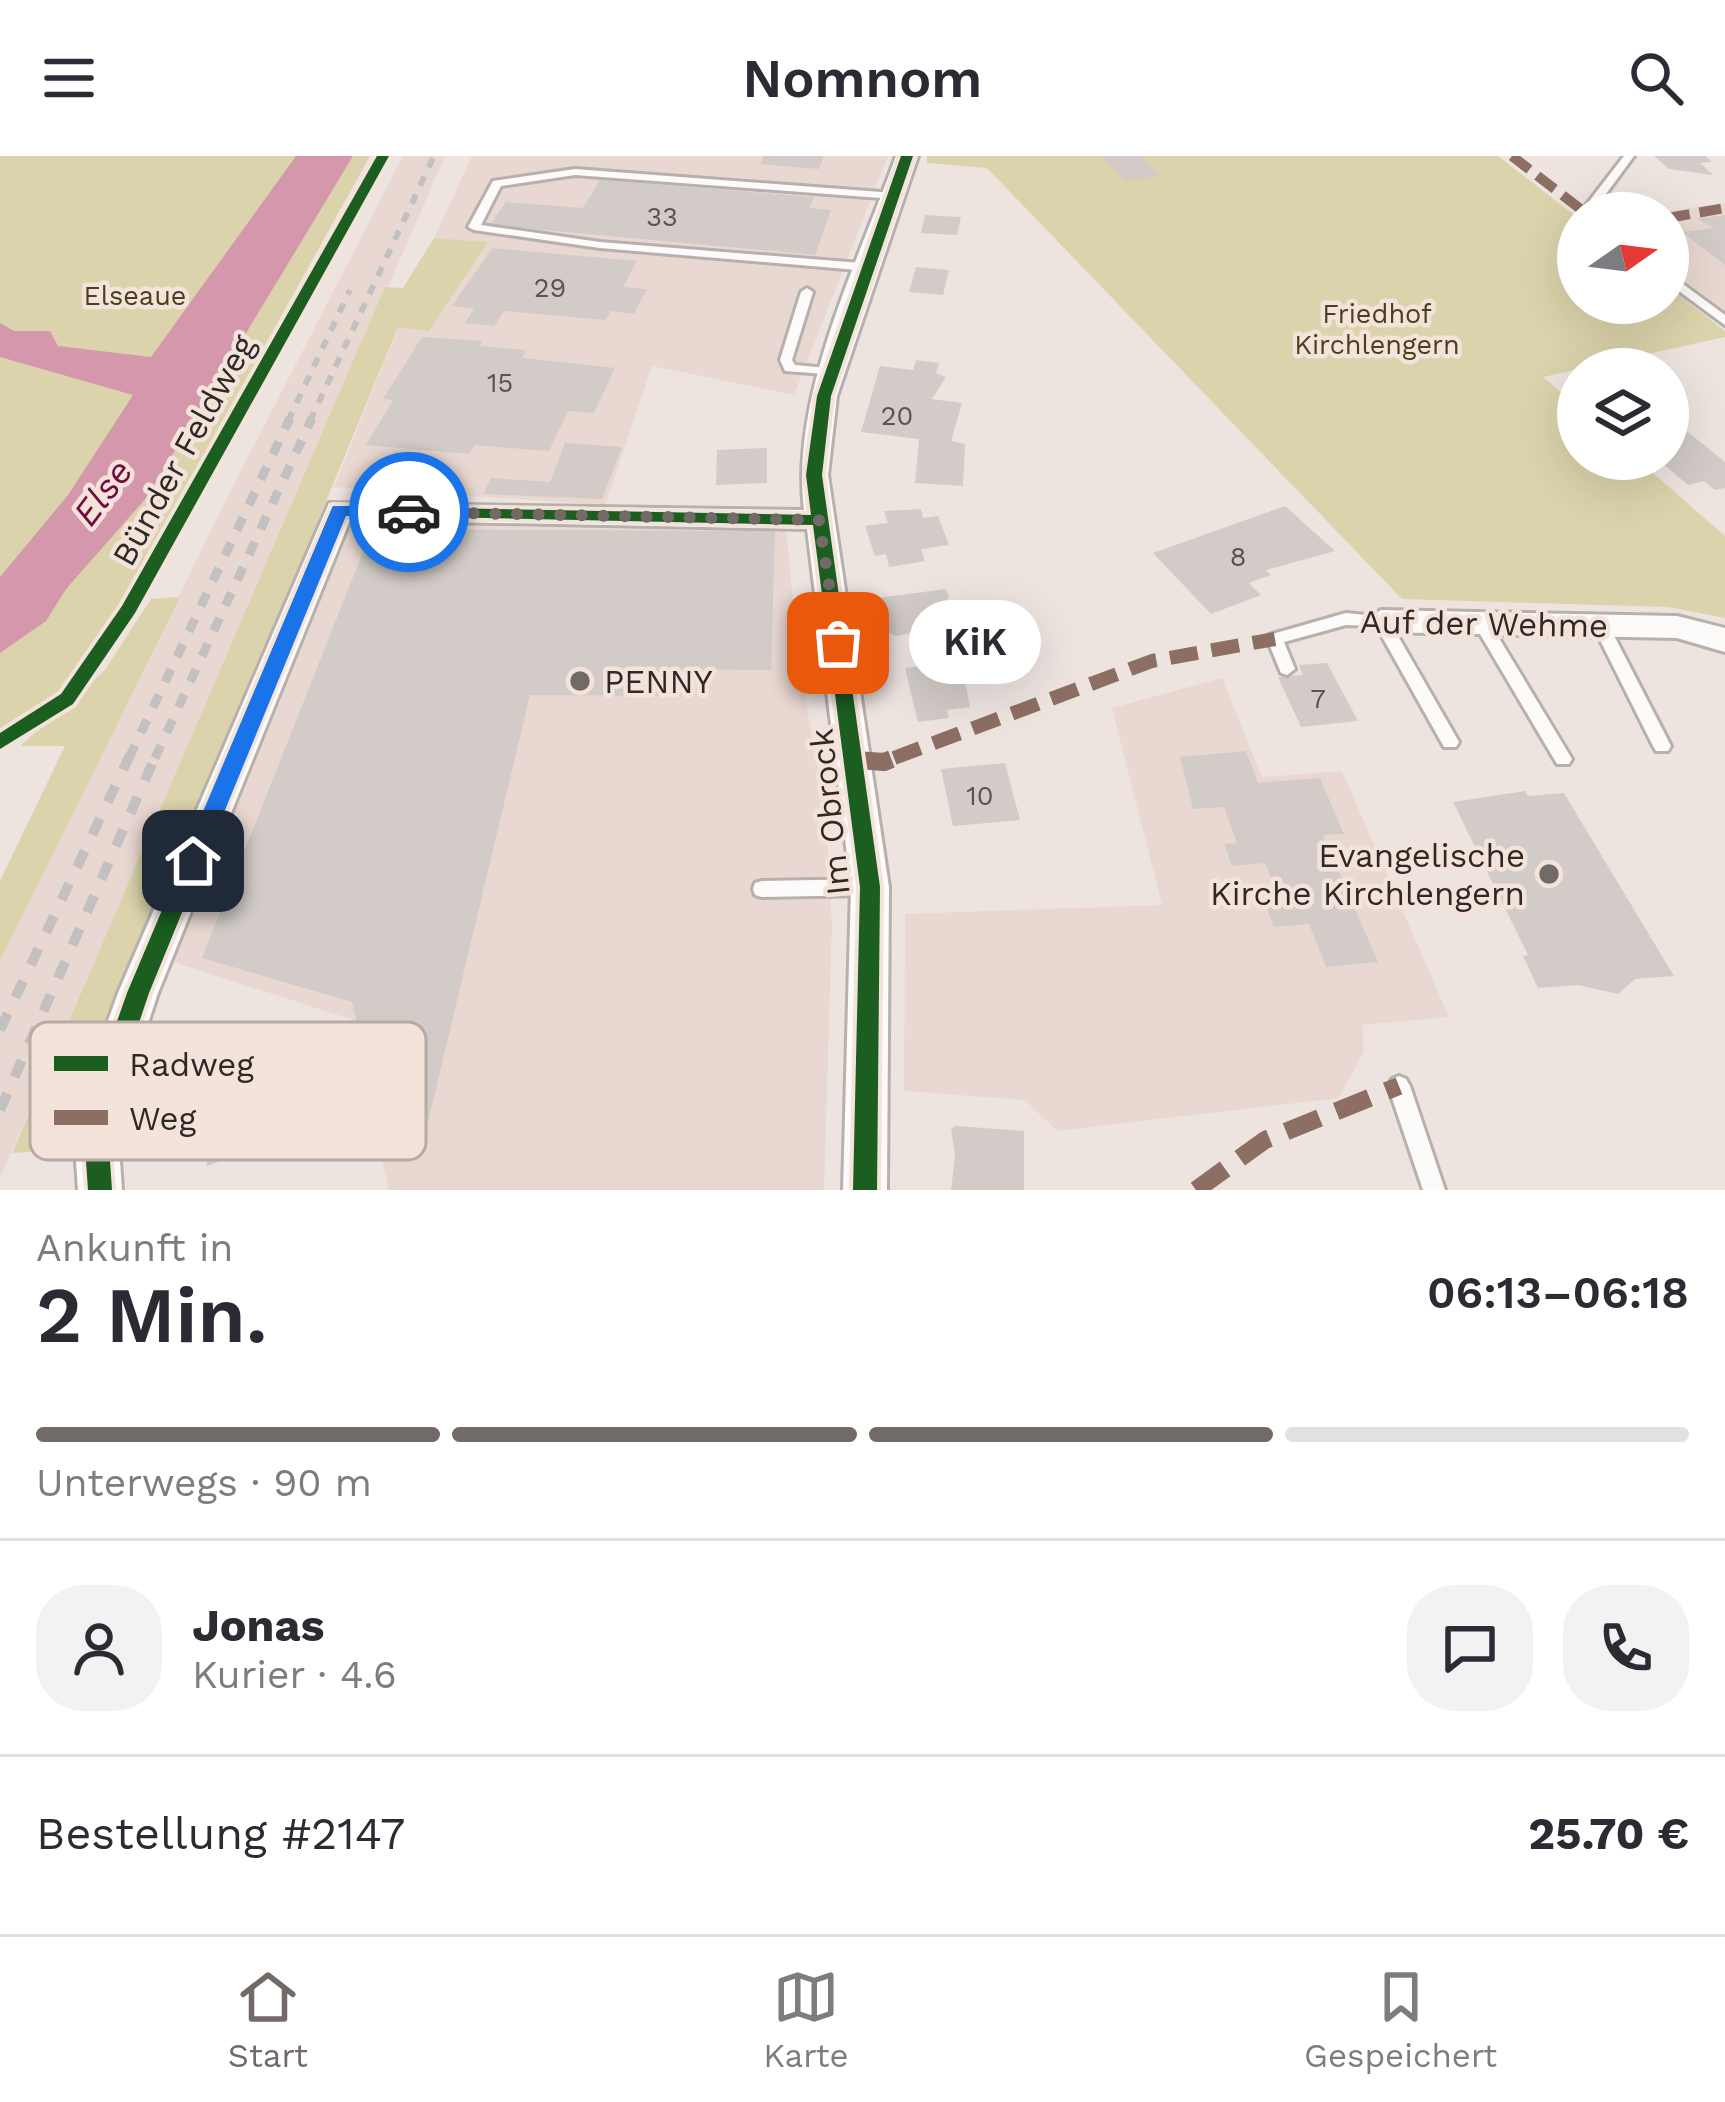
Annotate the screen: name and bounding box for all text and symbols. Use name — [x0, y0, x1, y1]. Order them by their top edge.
icon: menu — [36, 45, 102, 111]
icon: search — [1623, 45, 1689, 111]
text: Nomnom — [743, 47, 982, 110]
north arrow — [1557, 192, 1689, 324]
map controls — [1557, 192, 1689, 480]
house number: 33 — [646, 201, 678, 233]
house number: 29 — [534, 272, 566, 304]
park label: Elseaue — [84, 280, 186, 312]
park label: Friedhof Kirchlengern — [1294, 298, 1460, 361]
street label: Bünder Feldweg — [104, 328, 263, 572]
button: layers — [1557, 348, 1689, 480]
house number: 15 — [487, 367, 513, 399]
house number: 20 — [881, 400, 913, 432]
water label: Else — [64, 451, 141, 534]
courier — [349, 452, 469, 572]
icon: car — [376, 479, 442, 545]
house number: 8 — [1230, 541, 1246, 573]
pin — [787, 592, 889, 694]
callout: KiK — [910, 601, 1042, 685]
street label: Auf der Wehme — [1360, 602, 1608, 645]
icon: bag — [805, 610, 871, 676]
text: KiK — [943, 619, 1007, 664]
place label: PENNY — [604, 662, 713, 701]
marker: PENNY — [567, 668, 593, 694]
house number: 7 — [1310, 683, 1326, 715]
street label: Im Obrock — [801, 727, 858, 897]
house number: 10 — [966, 780, 994, 812]
pin — [142, 810, 244, 912]
icon: home — [160, 828, 226, 894]
place label: Evangelische Kirche Kirchlengern — [1210, 836, 1525, 913]
marker: Evangelische Kirche Kirchlengern — [1536, 861, 1562, 887]
legend — [30, 1022, 426, 1160]
text: Radweg — [129, 1045, 254, 1084]
text: Weg — [129, 1099, 197, 1138]
text: Ankunft in — [36, 1225, 233, 1270]
text: 06:13–06:18 — [1427, 1266, 1689, 1319]
text: 2 Min. — [36, 1269, 268, 1361]
text: Unterwegs · 90 m — [36, 1460, 372, 1505]
button: person — [36, 1585, 162, 1711]
button: chat — [1407, 1585, 1533, 1711]
button: phone — [1563, 1585, 1689, 1711]
text: Jonas — [192, 1599, 325, 1652]
text: Kurier · 4.6 — [192, 1652, 397, 1697]
text: Bestellung #2147 — [36, 1807, 405, 1860]
text: 25.70 € — [1528, 1807, 1689, 1860]
tab: Start — [228, 1964, 308, 2075]
tab: Karte — [763, 1964, 849, 2075]
tab: Gespeichert — [1304, 1964, 1497, 2075]

